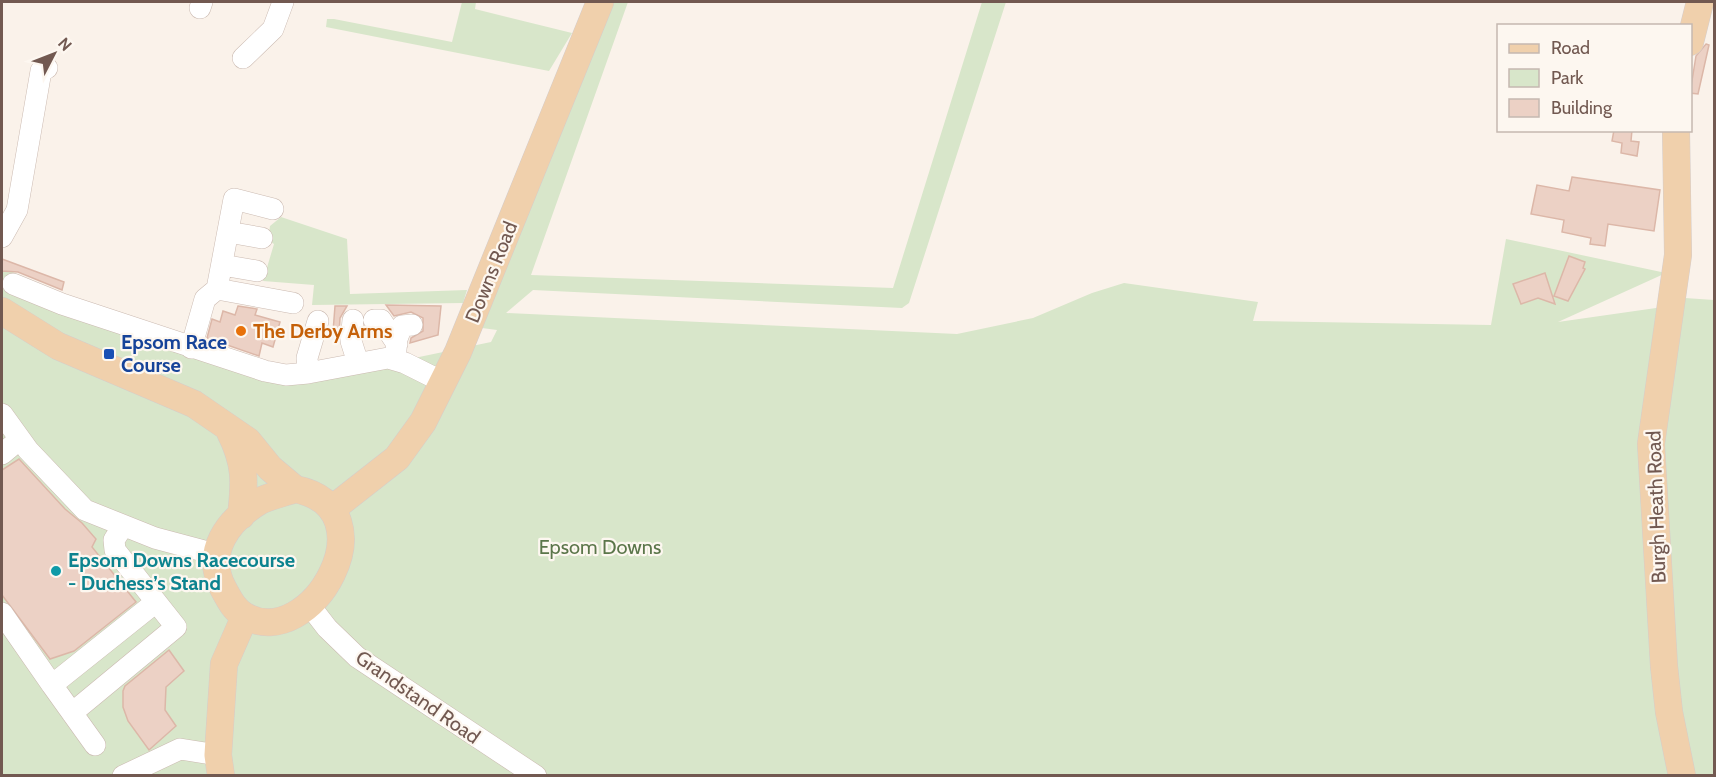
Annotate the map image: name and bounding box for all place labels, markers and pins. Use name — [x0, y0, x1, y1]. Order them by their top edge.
place label: The Derby Arms — [253, 319, 392, 343]
marker: The Derby Arms — [234, 324, 248, 338]
place label: Epsom Race Course — [121, 330, 227, 377]
marker: Epsom Race Course — [102, 347, 116, 361]
place label: Epsom Downs Racecourse - Duchess’s Stand — [68, 548, 295, 595]
marker: Epsom Downs Racecourse - Duchess’s Stand — [49, 564, 63, 578]

